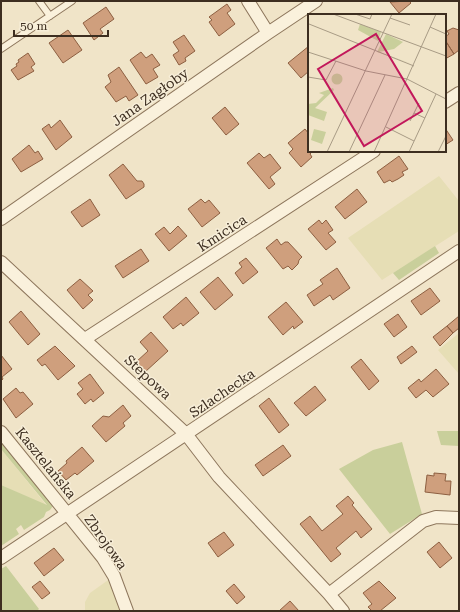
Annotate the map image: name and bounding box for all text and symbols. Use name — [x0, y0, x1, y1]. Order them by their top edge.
scale bar — [14, 12, 108, 38]
inset map — [308, 14, 446, 152]
text: 50 m — [20, 19, 47, 33]
street label: Jana Zagłoby — [109, 64, 192, 129]
street label: Kmicica — [195, 211, 250, 255]
street label: Stepowa — [121, 351, 175, 403]
street label: Szlachecka — [186, 365, 258, 421]
street label: Kasztelańska — [12, 424, 80, 502]
street label: Zbrojowa — [81, 511, 131, 573]

